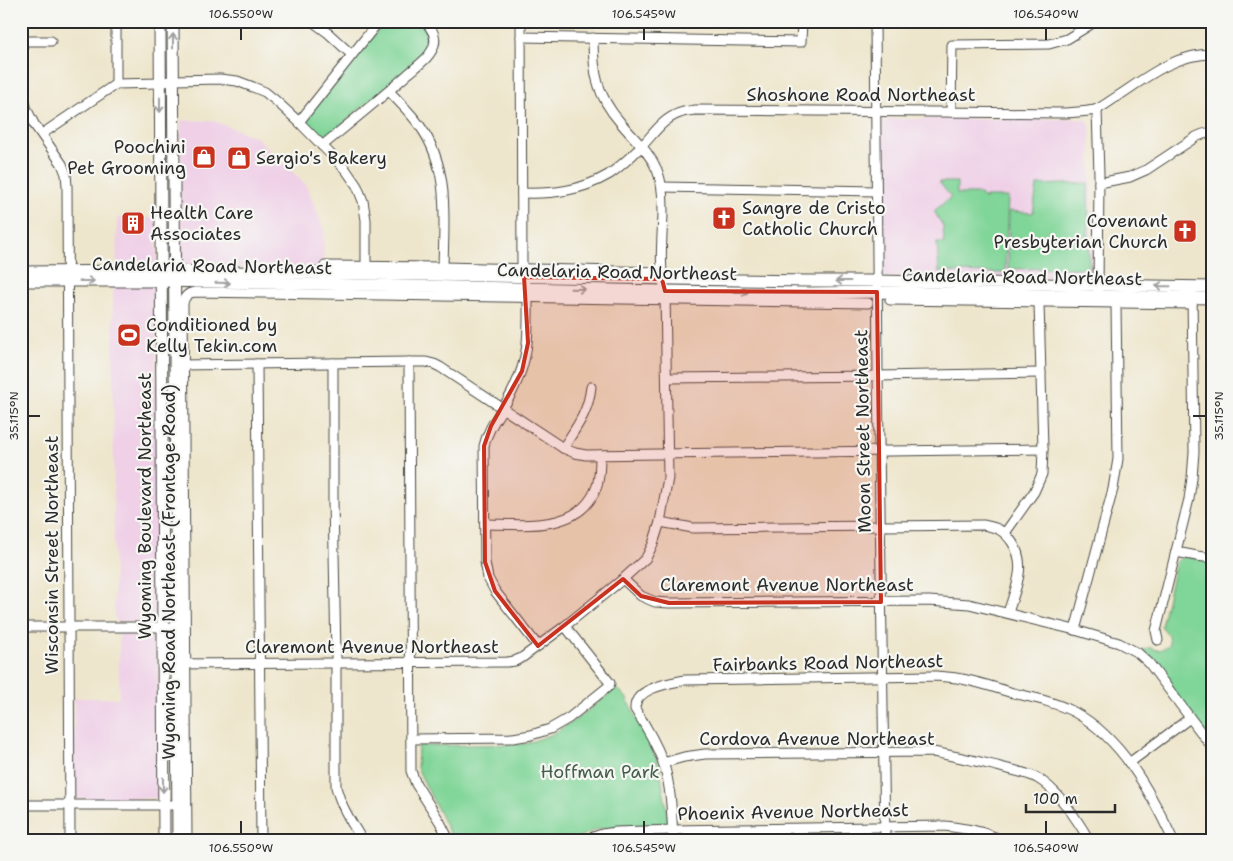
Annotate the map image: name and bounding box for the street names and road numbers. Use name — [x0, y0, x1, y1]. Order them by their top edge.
street label: Shoshone Road Northeast — [746, 83, 976, 107]
street label: Candelaria Road Northeast — [92, 252, 332, 280]
street label: Candelaria Road Northeast — [497, 258, 737, 286]
street label: Candelaria Road Northeast — [902, 263, 1142, 291]
street label: Moon Street Northeast — [849, 329, 877, 533]
street label: Wyoming Boulevard Northeast — [133, 372, 157, 640]
street label: Wyoming Road Northeast (Frontage Road) — [157, 384, 181, 760]
street label: Wisconsin Street Northeast — [40, 435, 64, 675]
street label: Claremont Avenue Northeast — [660, 573, 914, 597]
street label: Claremont Avenue Northeast — [245, 635, 499, 659]
street label: Fairbanks Road Northeast — [713, 649, 944, 677]
street label: Cordova Avenue Northeast — [699, 727, 935, 751]
street label: Phoenix Avenue Northeast — [677, 798, 909, 826]

